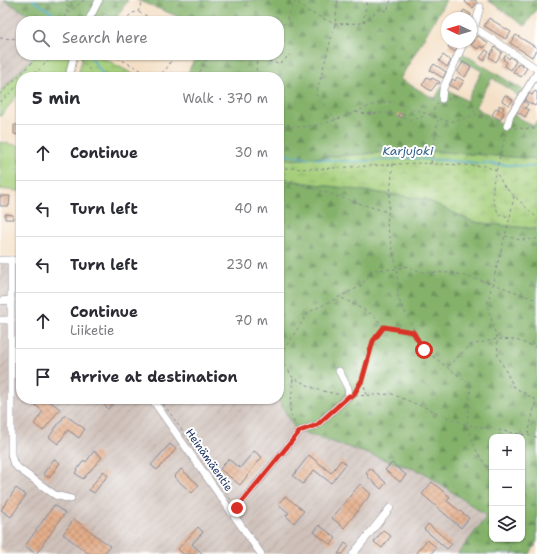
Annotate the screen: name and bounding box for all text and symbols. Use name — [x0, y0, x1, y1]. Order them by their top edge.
north arrow — [441, 12, 477, 48]
search box — [16, 16, 284, 60]
icon: search — [30, 27, 52, 49]
text: Search here — [62, 28, 148, 48]
text: 5 min — [32, 87, 80, 109]
text: Walk · 370 m — [183, 90, 268, 107]
icon: ahead — [32, 142, 54, 164]
text: Continue — [70, 143, 138, 163]
water label: Karjujoki — [383, 143, 434, 159]
text: 30 m — [234, 144, 268, 161]
icon: left — [32, 198, 54, 220]
text: Turn left — [70, 199, 138, 219]
text: 40 m — [234, 200, 268, 217]
icon: left — [32, 254, 54, 276]
text: Turn left — [70, 255, 138, 275]
text: 230 m — [226, 256, 268, 273]
text: Continue — [70, 302, 138, 322]
icon: ahead — [32, 310, 54, 332]
text: 70 m — [234, 312, 268, 329]
text: Liiketie — [70, 322, 114, 339]
route start — [415, 341, 433, 359]
icon: arrive — [32, 366, 54, 388]
text: Arrive at destination — [70, 367, 238, 387]
street label: Heinämäentie — [182, 426, 236, 494]
map controls — [489, 434, 525, 542]
button: + — [489, 434, 525, 470]
button: − — [489, 470, 525, 506]
route end — [228, 499, 246, 517]
button: layers — [489, 506, 525, 542]

